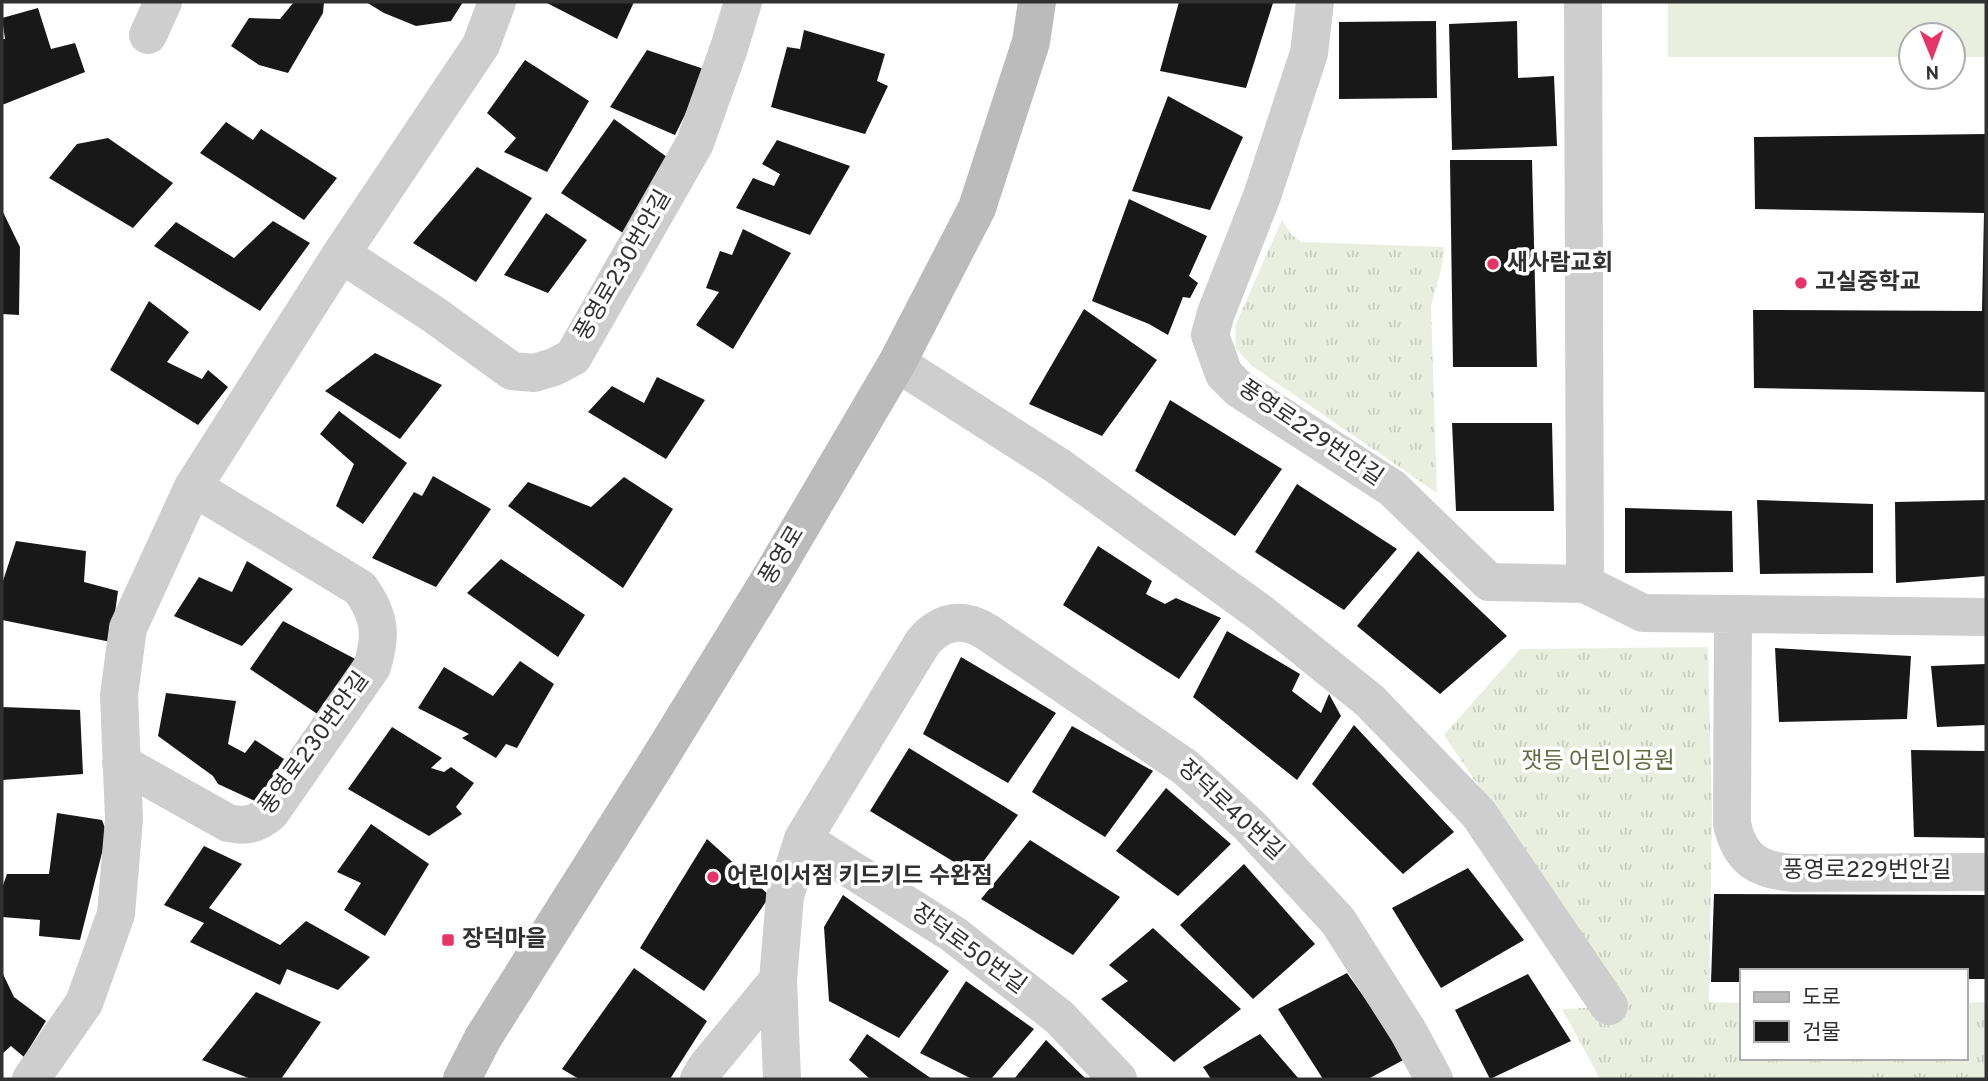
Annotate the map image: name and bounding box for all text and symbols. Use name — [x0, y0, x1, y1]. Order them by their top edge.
north arrow — [1897, 21, 1967, 91]
text: N — [1925, 59, 1939, 83]
street label: 풍영로230번안길 — [569, 185, 679, 347]
place label: 새사람교회 — [1507, 250, 1613, 279]
marker: 새사람교회 — [1485, 256, 1501, 272]
place label: 고실중학교 — [1815, 269, 1921, 298]
marker: 고실중학교 — [1793, 275, 1809, 291]
street label: 풍영로229번안길 — [1232, 375, 1388, 493]
street label: 풍영로 — [754, 521, 812, 591]
street label: 풍영로230번안길 — [253, 667, 377, 821]
park label: 잿등 어린이공원 — [1521, 748, 1675, 777]
street label: 장덕로40번길 — [1171, 754, 1289, 868]
street label: 풍영로229번안길 — [1783, 857, 1951, 886]
place label: 어린이서점 키드키드 수완점 — [727, 863, 992, 892]
marker: 어린이서점 키드키드 수완점 — [705, 869, 721, 885]
street label: 장덕로50번길 — [905, 899, 1031, 1001]
place label: 장덕마을 — [462, 926, 547, 955]
marker: 장덕마을 — [440, 932, 456, 948]
legend — [1740, 969, 1967, 1060]
text: 도로 — [1802, 985, 1841, 1012]
text: 건물 — [1802, 1020, 1841, 1047]

